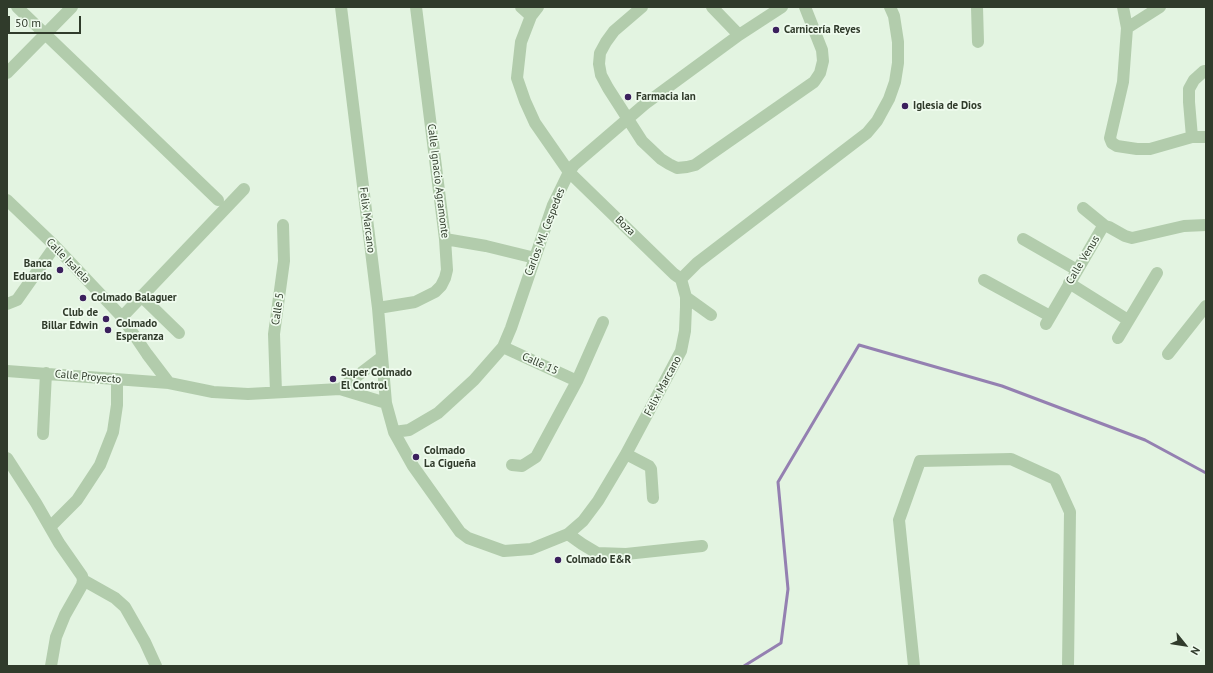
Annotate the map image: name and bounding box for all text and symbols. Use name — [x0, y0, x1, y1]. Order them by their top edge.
scale bar — [10, 8, 83, 34]
text: 50 m — [15, 15, 41, 30]
place label: Carnicería Reyes — [784, 23, 860, 37]
marker: Carnicería Reyes — [771, 25, 781, 35]
place label: Farmacia Ian — [636, 90, 696, 104]
marker: Farmacia Ian — [623, 92, 633, 102]
place label: Iglesia de Dios — [913, 99, 982, 113]
marker: Iglesia de Dios — [900, 101, 910, 111]
street label: Calle Ignacio Agramonte — [424, 123, 452, 239]
street label: Felix Marcano — [356, 186, 378, 254]
street label: Carlos Ml. Cespedes — [522, 186, 568, 278]
street label: Boza — [612, 213, 638, 239]
street label: Calle Venus — [1063, 233, 1103, 287]
street label: Calle Isalela — [43, 236, 93, 286]
place label: Banca Eduardo — [13, 257, 52, 283]
marker: Banca Eduardo — [55, 265, 65, 275]
place label: Colmado Balaguer — [91, 291, 177, 305]
street label: Calle 5 — [269, 292, 287, 326]
marker: Colmado Balaguer — [78, 293, 88, 303]
place label: Club de Billar Edwin — [41, 306, 98, 332]
marker: Club de Billar Edwin — [101, 314, 111, 324]
place label: Colmado Esperanza — [116, 317, 164, 343]
marker: Colmado Esperanza — [103, 325, 113, 335]
street label: Calle 15 — [520, 350, 560, 378]
street label: Félix Marcano — [642, 354, 684, 418]
place label: Super Colmado El Control — [341, 366, 412, 392]
street label: Calle Proyecto — [54, 368, 122, 386]
marker: Super Colmado El Control — [328, 374, 338, 384]
place label: Colmado La Cigueña — [424, 444, 476, 470]
marker: Colmado La Cigueña — [411, 452, 421, 462]
place label: Colmado E&R — [566, 553, 631, 567]
marker: Colmado E&R — [553, 555, 563, 565]
north arrow — [1165, 625, 1205, 665]
text: N — [1188, 644, 1203, 658]

